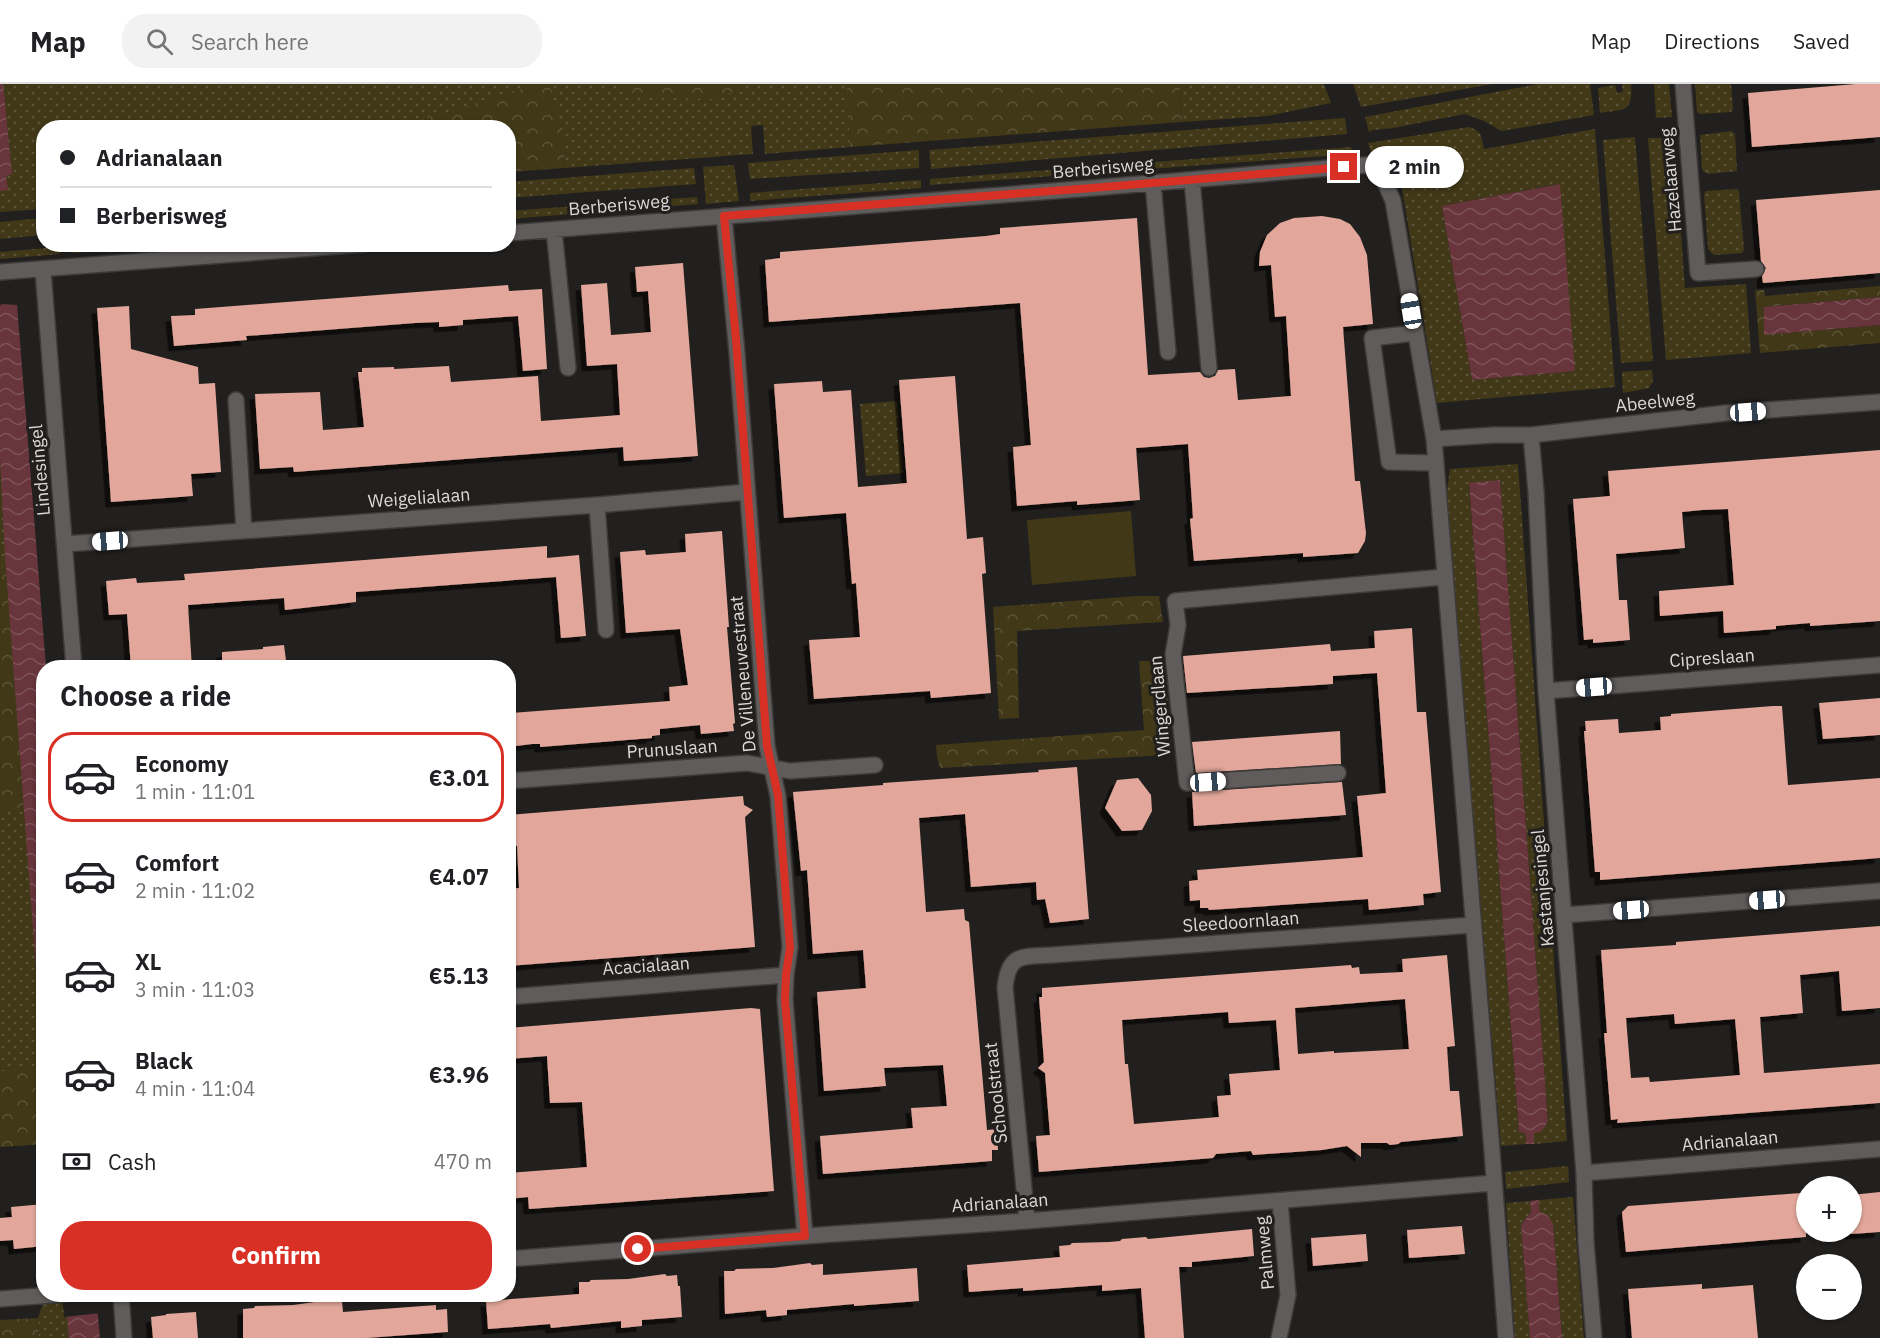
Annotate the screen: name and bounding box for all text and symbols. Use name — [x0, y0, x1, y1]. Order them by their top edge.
search box — [122, 14, 542, 68]
text: Map — [30, 23, 86, 60]
icon: search — [143, 25, 176, 58]
text: Search here — [191, 27, 309, 56]
text: Map — [1591, 27, 1631, 55]
text: Directions — [1664, 27, 1760, 55]
text: Saved — [1793, 27, 1850, 55]
street label: Hazelaarweg — [1654, 127, 1687, 233]
text: Adrianalaan — [96, 143, 223, 172]
callout: 2 min — [1365, 146, 1464, 188]
street label: Berberisweg — [1051, 152, 1155, 183]
route end — [1330, 153, 1357, 180]
text: 2 min — [1388, 153, 1441, 180]
street label: Berberisweg — [567, 189, 671, 220]
text: Berberisweg — [96, 201, 227, 230]
car — [1399, 292, 1423, 330]
street label: Abeelweg — [1614, 386, 1696, 417]
car — [1729, 402, 1767, 422]
street label: Lindesingel — [24, 423, 55, 517]
street label: Weigelialaan — [367, 482, 471, 513]
car — [91, 531, 129, 551]
street label: De Villeneuvestraat — [724, 595, 761, 753]
street label: Cipreslaan — [1668, 643, 1755, 672]
street label: Wingerdlaan — [1144, 655, 1175, 758]
car — [1575, 677, 1613, 697]
text: Choose a ride — [60, 678, 231, 713]
street label: Prunuslaan — [626, 734, 718, 763]
text: Economy — [135, 749, 229, 778]
icon: car — [63, 750, 117, 804]
text: €3.01 — [429, 763, 489, 792]
car — [1189, 772, 1227, 792]
text: 1 min · 11:01 — [135, 778, 255, 805]
street label: Kastanjesingel — [1526, 828, 1559, 948]
text: Comfort — [135, 848, 219, 877]
icon: car — [63, 849, 117, 903]
text: €4.07 — [429, 862, 489, 891]
text: 2 min · 11:02 — [135, 877, 255, 904]
car — [1748, 890, 1786, 910]
car — [1612, 900, 1650, 920]
street label: Sleedoornlaan — [1182, 906, 1300, 937]
text: XL — [135, 947, 161, 976]
icon: car — [63, 948, 117, 1002]
street label: Acacialaan — [601, 951, 691, 980]
text: €5.13 — [429, 961, 489, 990]
text: 3 min · 11:03 — [135, 976, 255, 1003]
street label: Schoolstraat — [979, 1041, 1012, 1145]
text: Black — [135, 1046, 193, 1075]
icon: car — [63, 1047, 117, 1101]
text: €3.96 — [429, 1060, 489, 1089]
text: 4 min · 11:04 — [135, 1075, 255, 1102]
street label: Adrianalaan — [1681, 1125, 1779, 1156]
icon: cash — [60, 1145, 93, 1178]
text: Cash — [108, 1147, 157, 1176]
text: 470 m — [434, 1148, 492, 1175]
map controls — [1796, 1176, 1862, 1320]
button: + — [1796, 1176, 1862, 1242]
street label: Adrianalaan — [951, 1188, 1049, 1217]
street label: Palmweg — [1250, 1215, 1279, 1291]
button: Confirm — [60, 1221, 492, 1290]
route start — [624, 1235, 651, 1262]
button: − — [1796, 1254, 1862, 1320]

